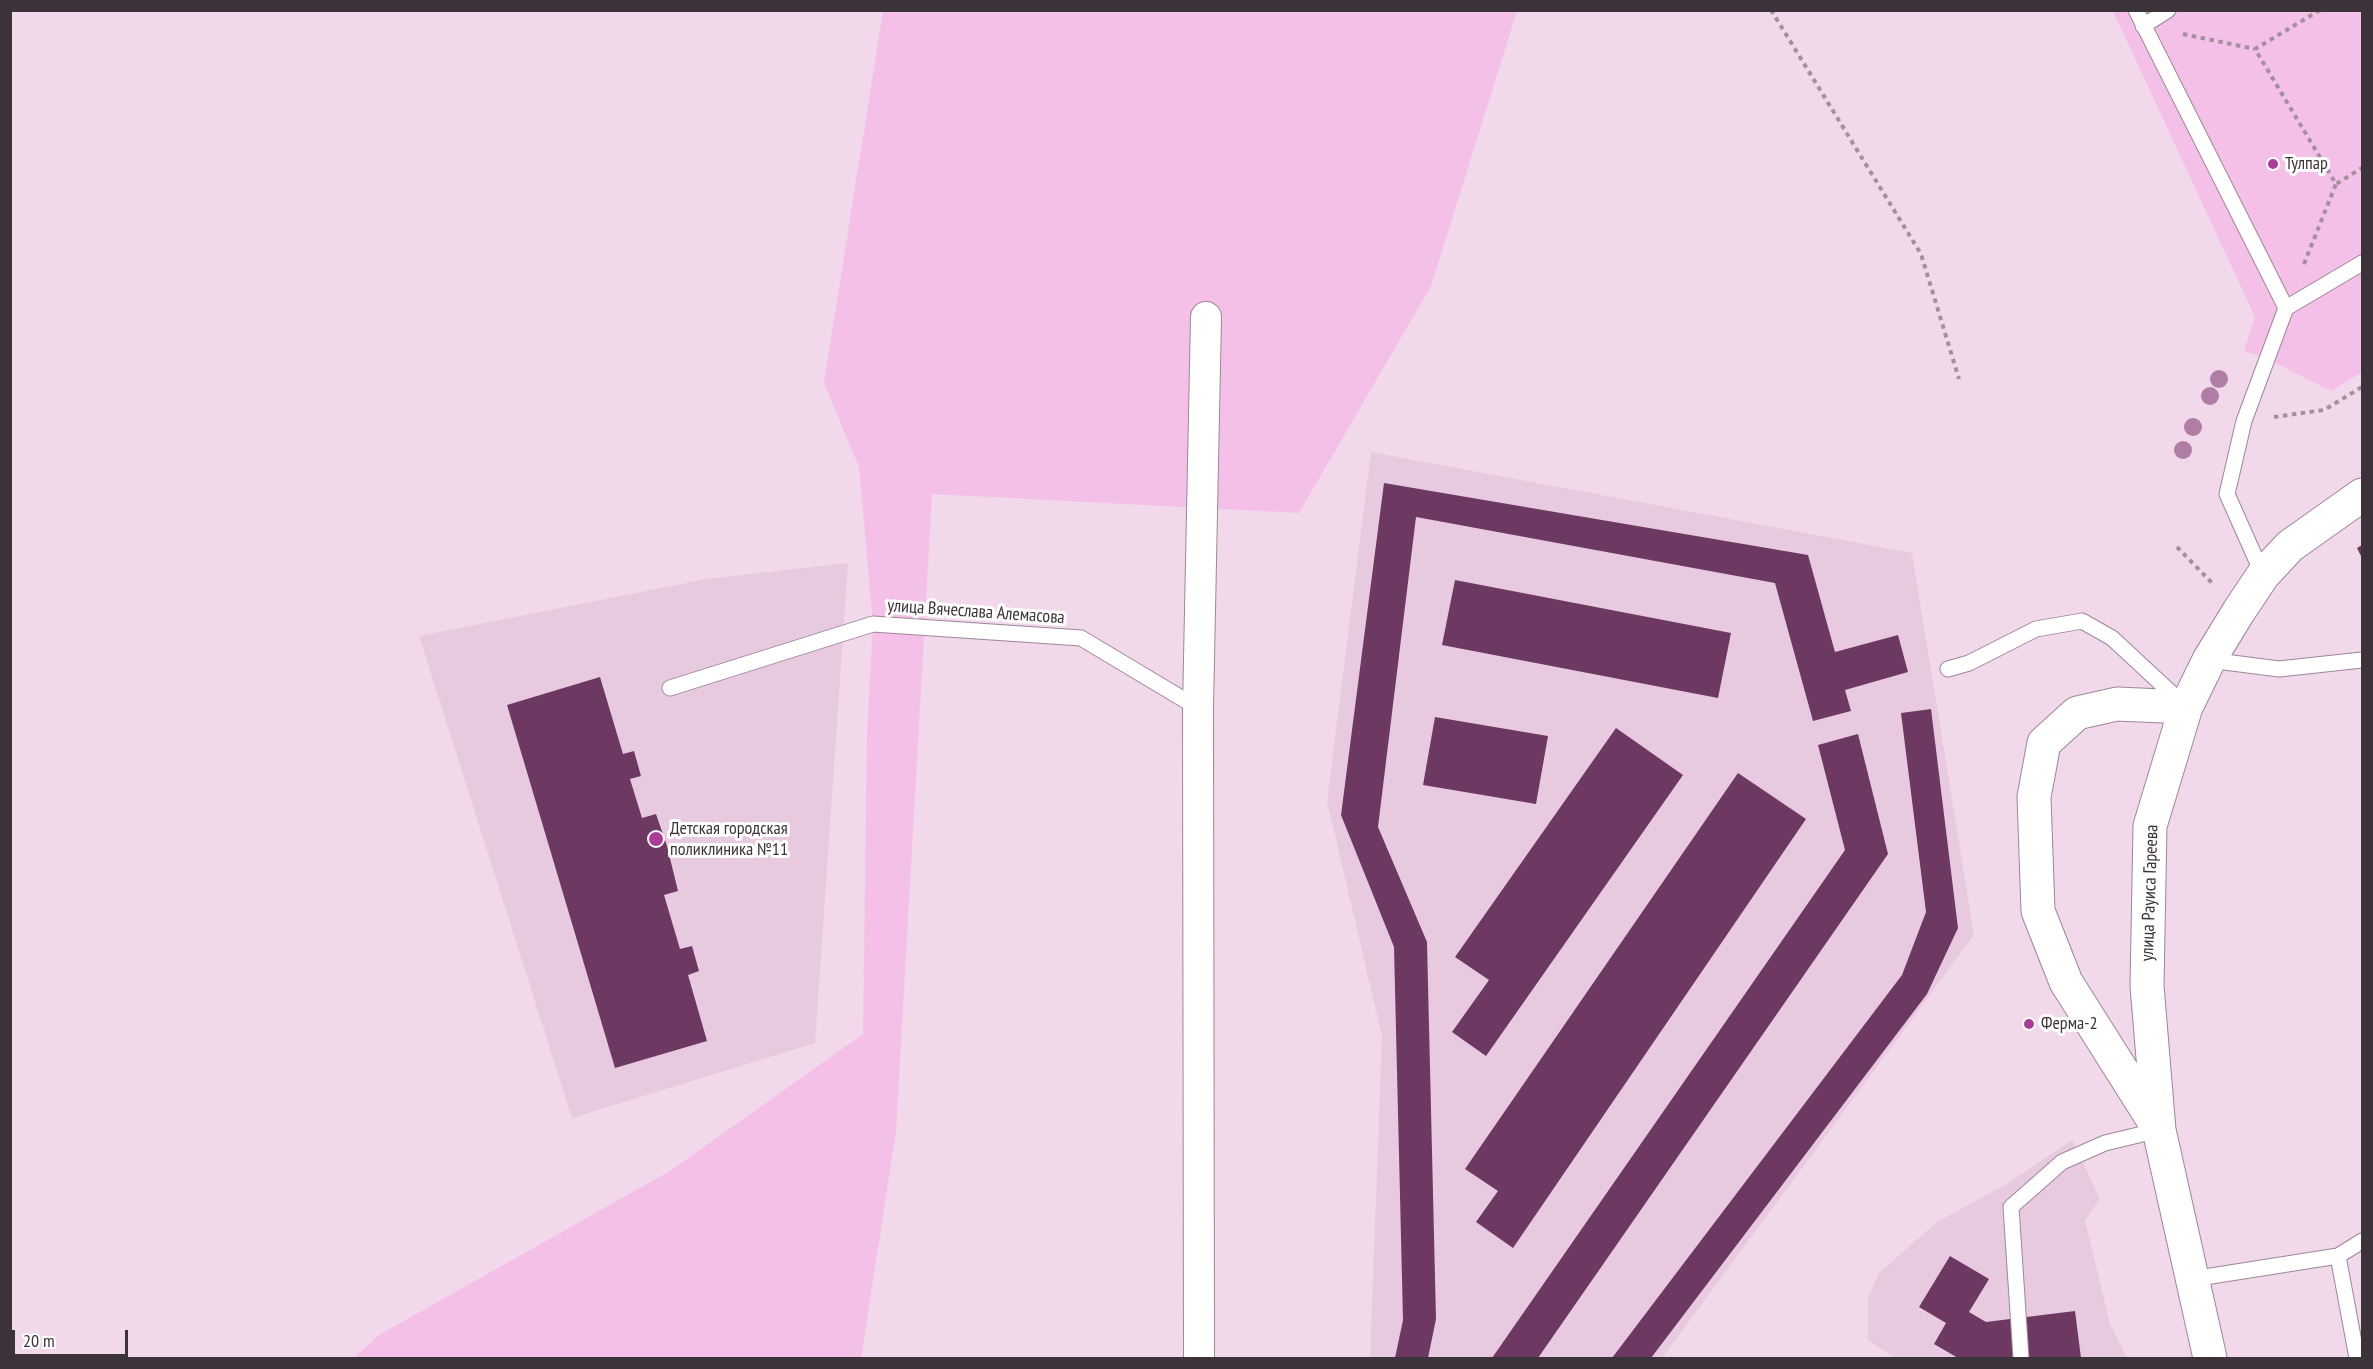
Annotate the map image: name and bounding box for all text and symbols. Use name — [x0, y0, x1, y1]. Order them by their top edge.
place label: Тулпар — [2285, 153, 2328, 175]
marker: Тулпар — [2266, 157, 2280, 171]
street label: улица Вячеслава Алемасова — [887, 595, 1065, 629]
place label: Детская городская поликлиника №11 — [670, 818, 788, 860]
street label: улица Рауиса Гареева — [2137, 824, 2163, 962]
marker: Детская городская поликлиника №11 — [647, 830, 665, 848]
place label: Ферма-2 — [2041, 1013, 2098, 1035]
marker: Ферма-2 — [2022, 1017, 2036, 1031]
scale bar — [15, 1318, 130, 1356]
text: 20 m — [23, 1329, 55, 1352]

